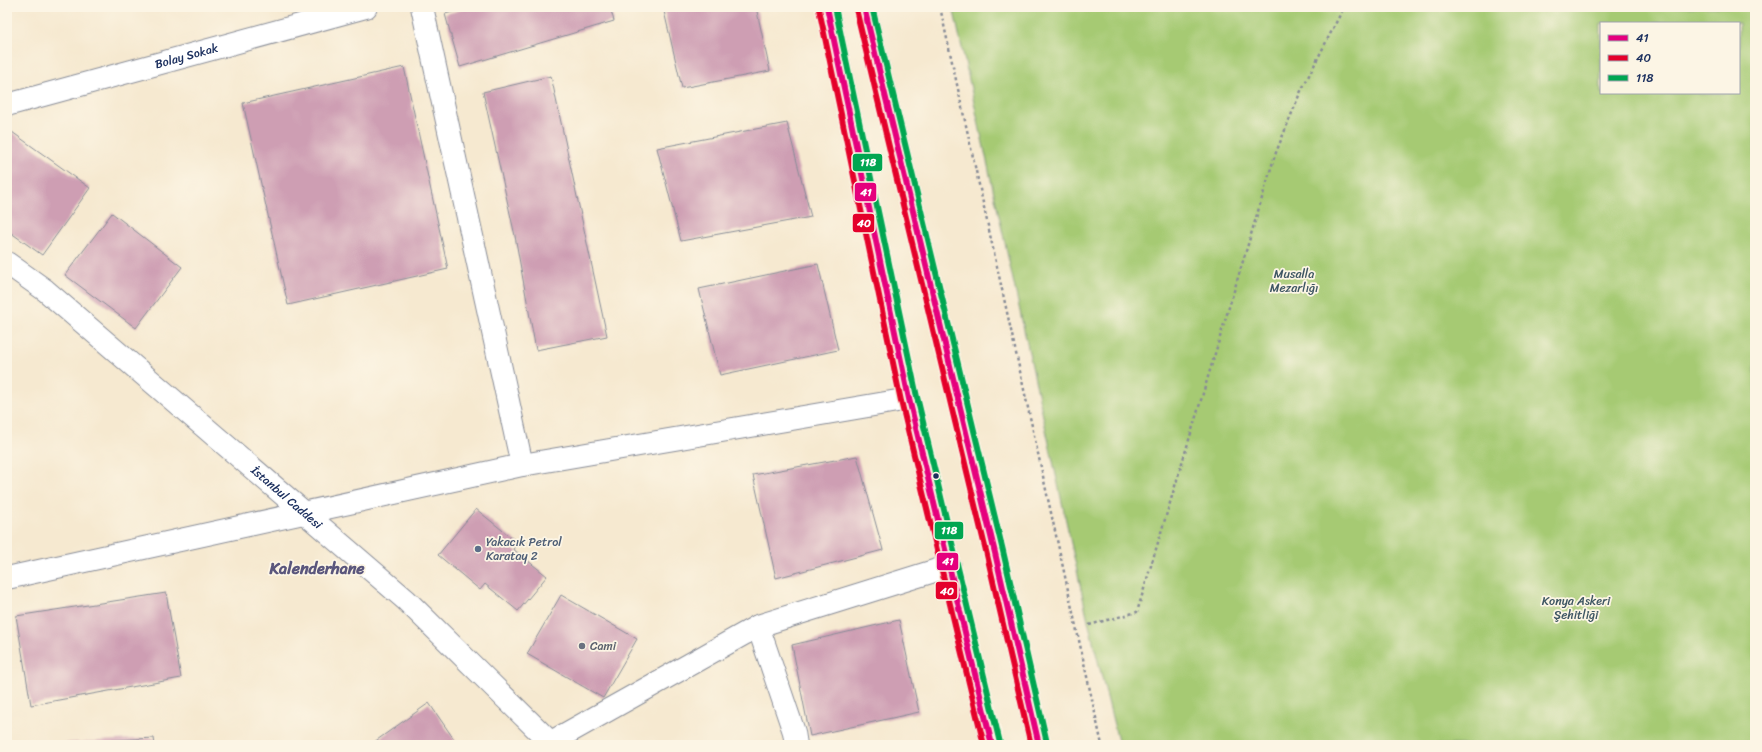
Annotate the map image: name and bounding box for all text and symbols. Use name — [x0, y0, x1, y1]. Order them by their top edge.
legend — [1600, 22, 1740, 94]
text: 41 — [1636, 27, 1649, 49]
street label: Bolay Sokak — [152, 37, 221, 75]
text: 40 — [1636, 47, 1652, 69]
text: 118 — [1636, 67, 1654, 89]
line badge: 118 — [852, 153, 883, 172]
text: 118 — [860, 153, 876, 172]
line badge: 41 — [854, 182, 877, 202]
text: 41 — [859, 183, 872, 202]
line badge: 40 — [852, 213, 875, 233]
text: 40 — [856, 214, 871, 233]
park label: Musalla Mezarlığı — [1270, 263, 1318, 299]
street label: İstanbul Caddesi — [245, 459, 328, 535]
unlabelled marker — [931, 471, 941, 481]
line badge: 118 — [934, 521, 964, 540]
text: 118 — [941, 521, 957, 540]
place label: Yakacık Petrol Karatay 2 — [486, 531, 562, 567]
marker: Yakacık Petrol Karatay 2 — [473, 544, 483, 554]
line badge: 41 — [936, 552, 959, 571]
text: 41 — [941, 552, 954, 571]
district label: Kalenderhane — [268, 554, 365, 583]
line badge: 40 — [935, 581, 958, 600]
text: 40 — [939, 582, 954, 601]
park label: Konya Askeri Şehitliği — [1542, 590, 1611, 626]
place label: Cami — [590, 635, 617, 657]
marker: Cami — [577, 641, 587, 651]

